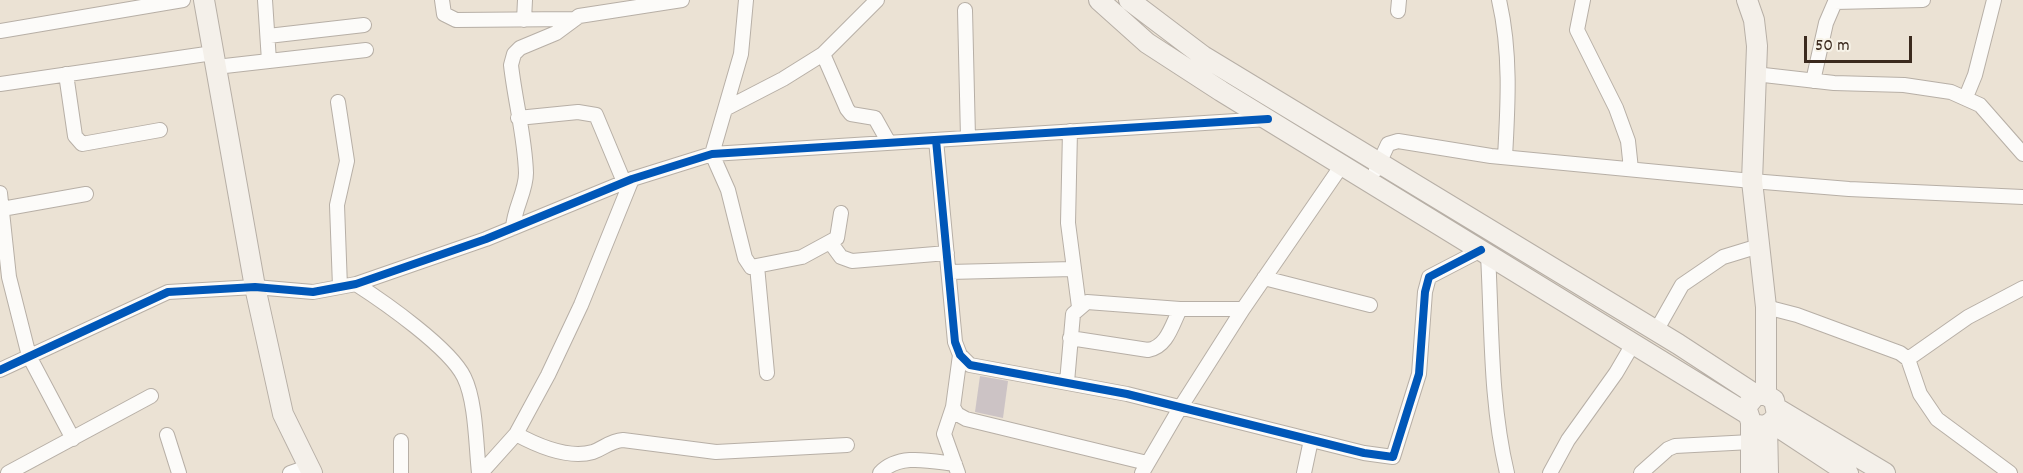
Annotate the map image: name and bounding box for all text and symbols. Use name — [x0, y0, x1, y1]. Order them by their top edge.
scale bar — [1807, 24, 1915, 62]
text: 50 m — [1815, 34, 1850, 59]

